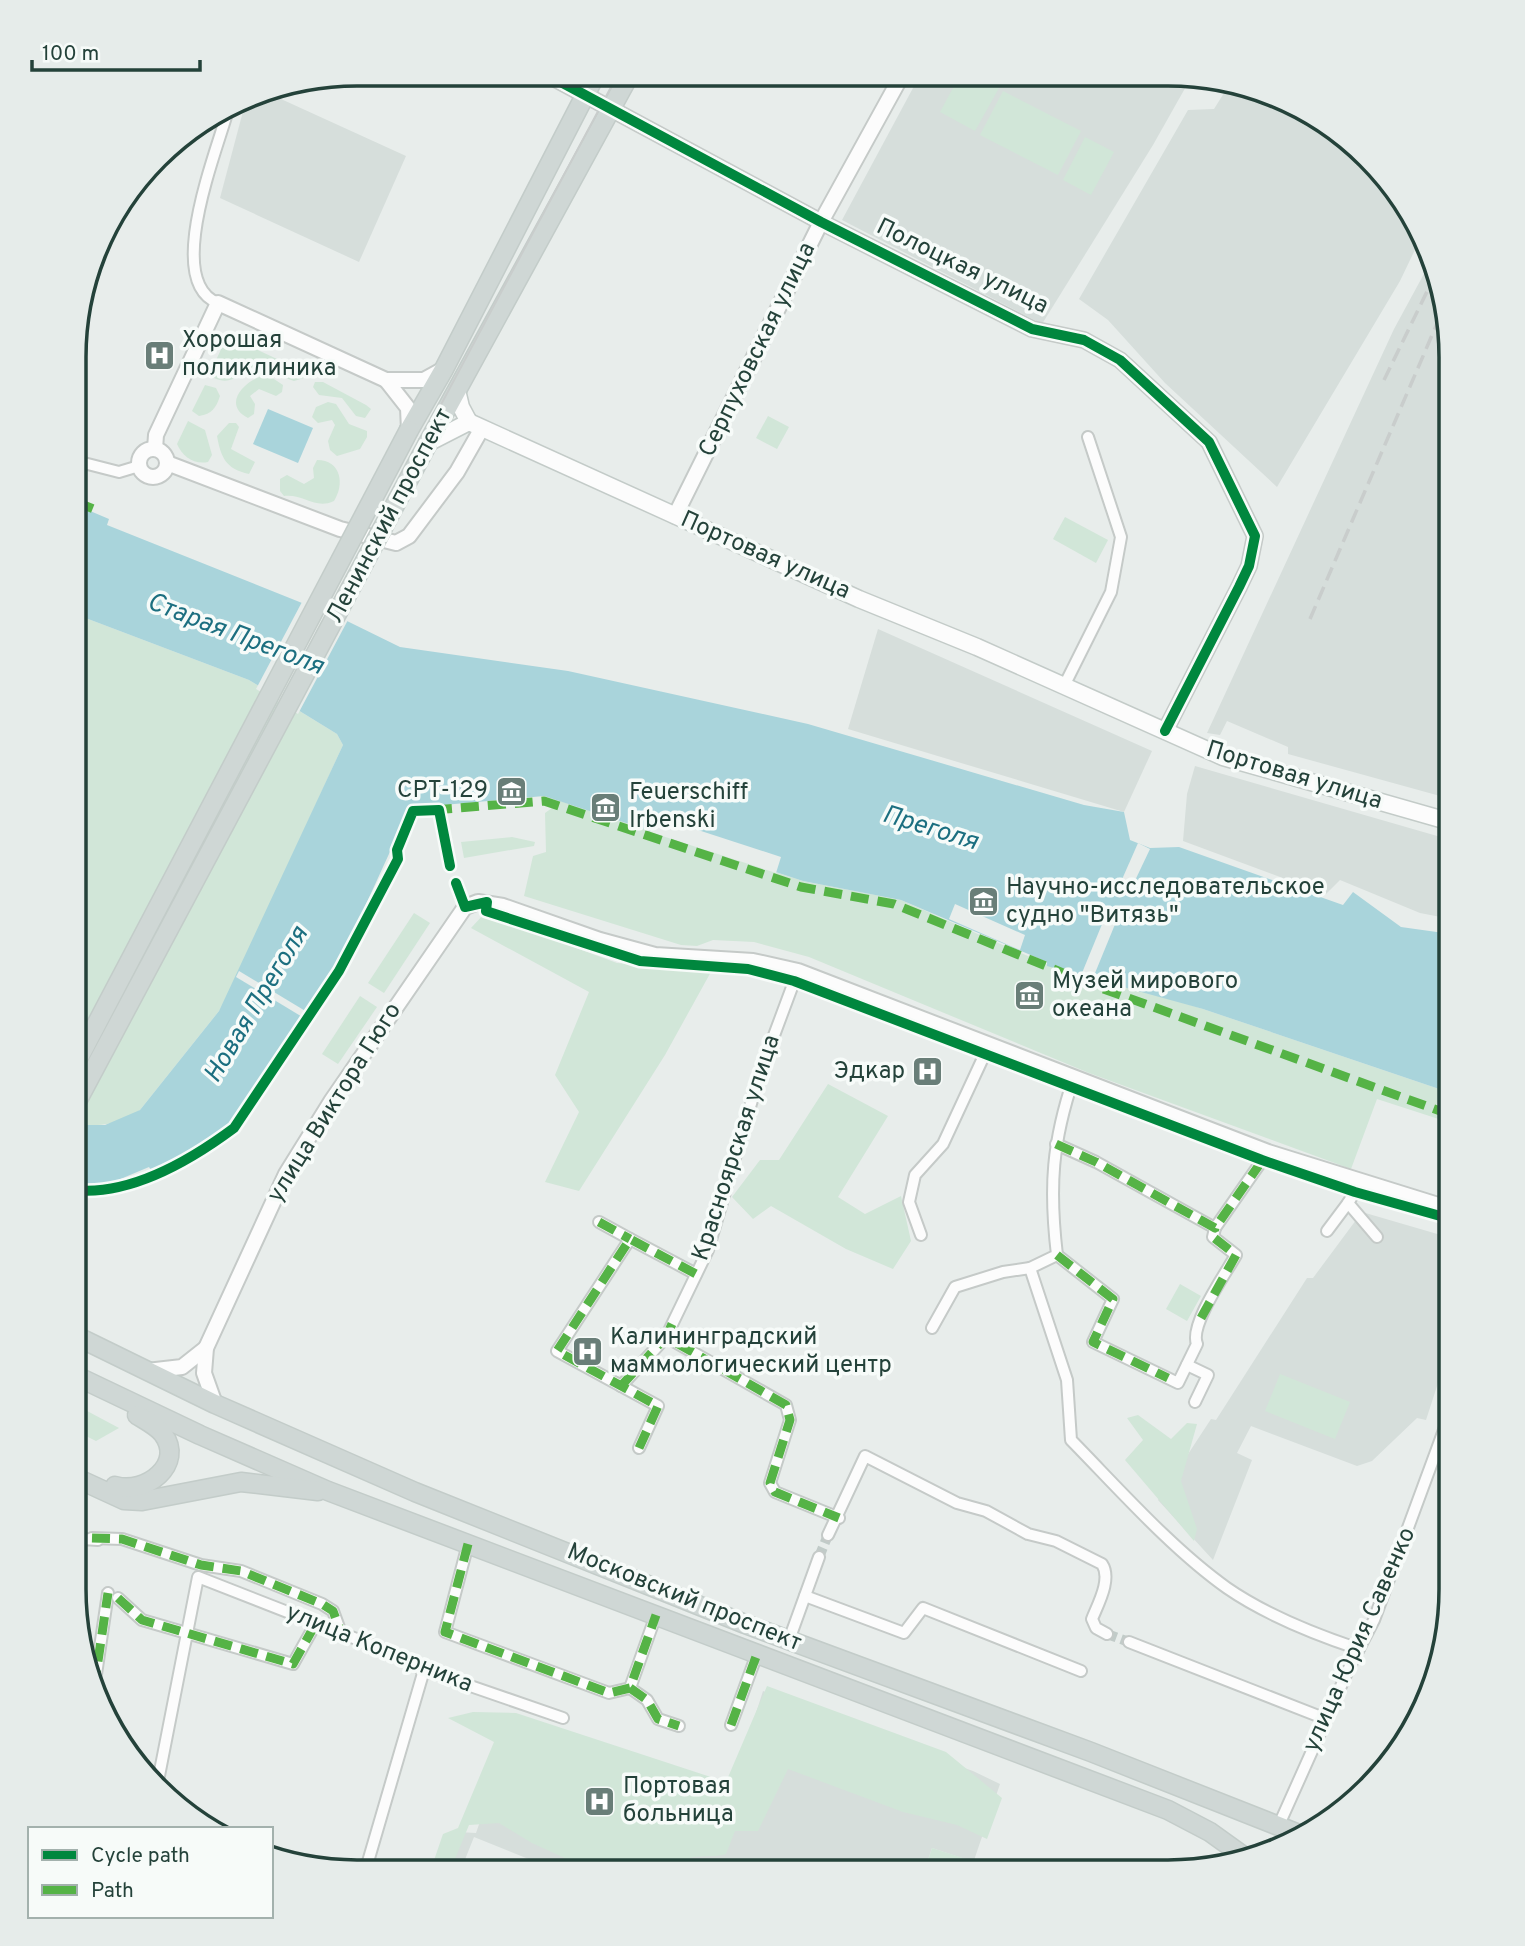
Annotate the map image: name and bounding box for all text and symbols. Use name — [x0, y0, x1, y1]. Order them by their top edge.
scale bar — [32, 28, 200, 72]
text: 100 m — [42, 41, 99, 68]
street label: Полоцкая улица — [871, 212, 1053, 322]
street label: Серпуховская улица — [693, 238, 823, 462]
place label: Хорошая поликлиника — [182, 326, 336, 384]
hospital icon: Хорошая поликлиника — [142, 338, 176, 372]
street label: Ленинский проспект — [321, 403, 460, 629]
street label: Портовая улица — [675, 505, 855, 607]
water label: Старая Преголя — [142, 586, 329, 684]
street label: Портовая улица — [1202, 735, 1386, 817]
museum icon: СРТ-129 — [494, 774, 528, 808]
place label: СРТ-129 — [397, 776, 488, 806]
place label: Feuerschiff Irbenski — [629, 778, 748, 836]
museum icon: Feuerschiff Irbenski — [589, 790, 623, 824]
water label: Преголя — [878, 799, 982, 859]
place label: Научно-исследовательское судно "Витязь" — [1006, 873, 1325, 931]
museum icon: Научно-исследовательское судно "Витязь" — [966, 885, 1000, 919]
water label: Новая Преголя — [197, 920, 317, 1089]
place label: Музей мирового океана — [1052, 967, 1238, 1025]
museum icon: Музей мирового океана — [1012, 979, 1046, 1013]
street label: улица Виктора Гюго — [261, 997, 409, 1209]
street label: Красноярская улица — [686, 1031, 788, 1265]
hospital icon: Эдкар — [911, 1055, 945, 1089]
place label: Эдкар — [834, 1057, 905, 1087]
place label: Калининградский маммологический центр — [610, 1323, 892, 1381]
hospital icon: Калининградский маммологический центр — [570, 1335, 604, 1369]
street label: улица Юрия Савенко — [1297, 1523, 1423, 1757]
street label: Московский проспект — [562, 1537, 806, 1659]
street label: улица Коперника — [281, 1598, 477, 1700]
place label: Портовая больница — [623, 1772, 734, 1830]
hospital icon: Портовая больница — [583, 1784, 617, 1818]
legend — [28, 1827, 273, 1918]
text: Cycle path — [91, 1843, 190, 1870]
text: Path — [91, 1878, 134, 1905]

